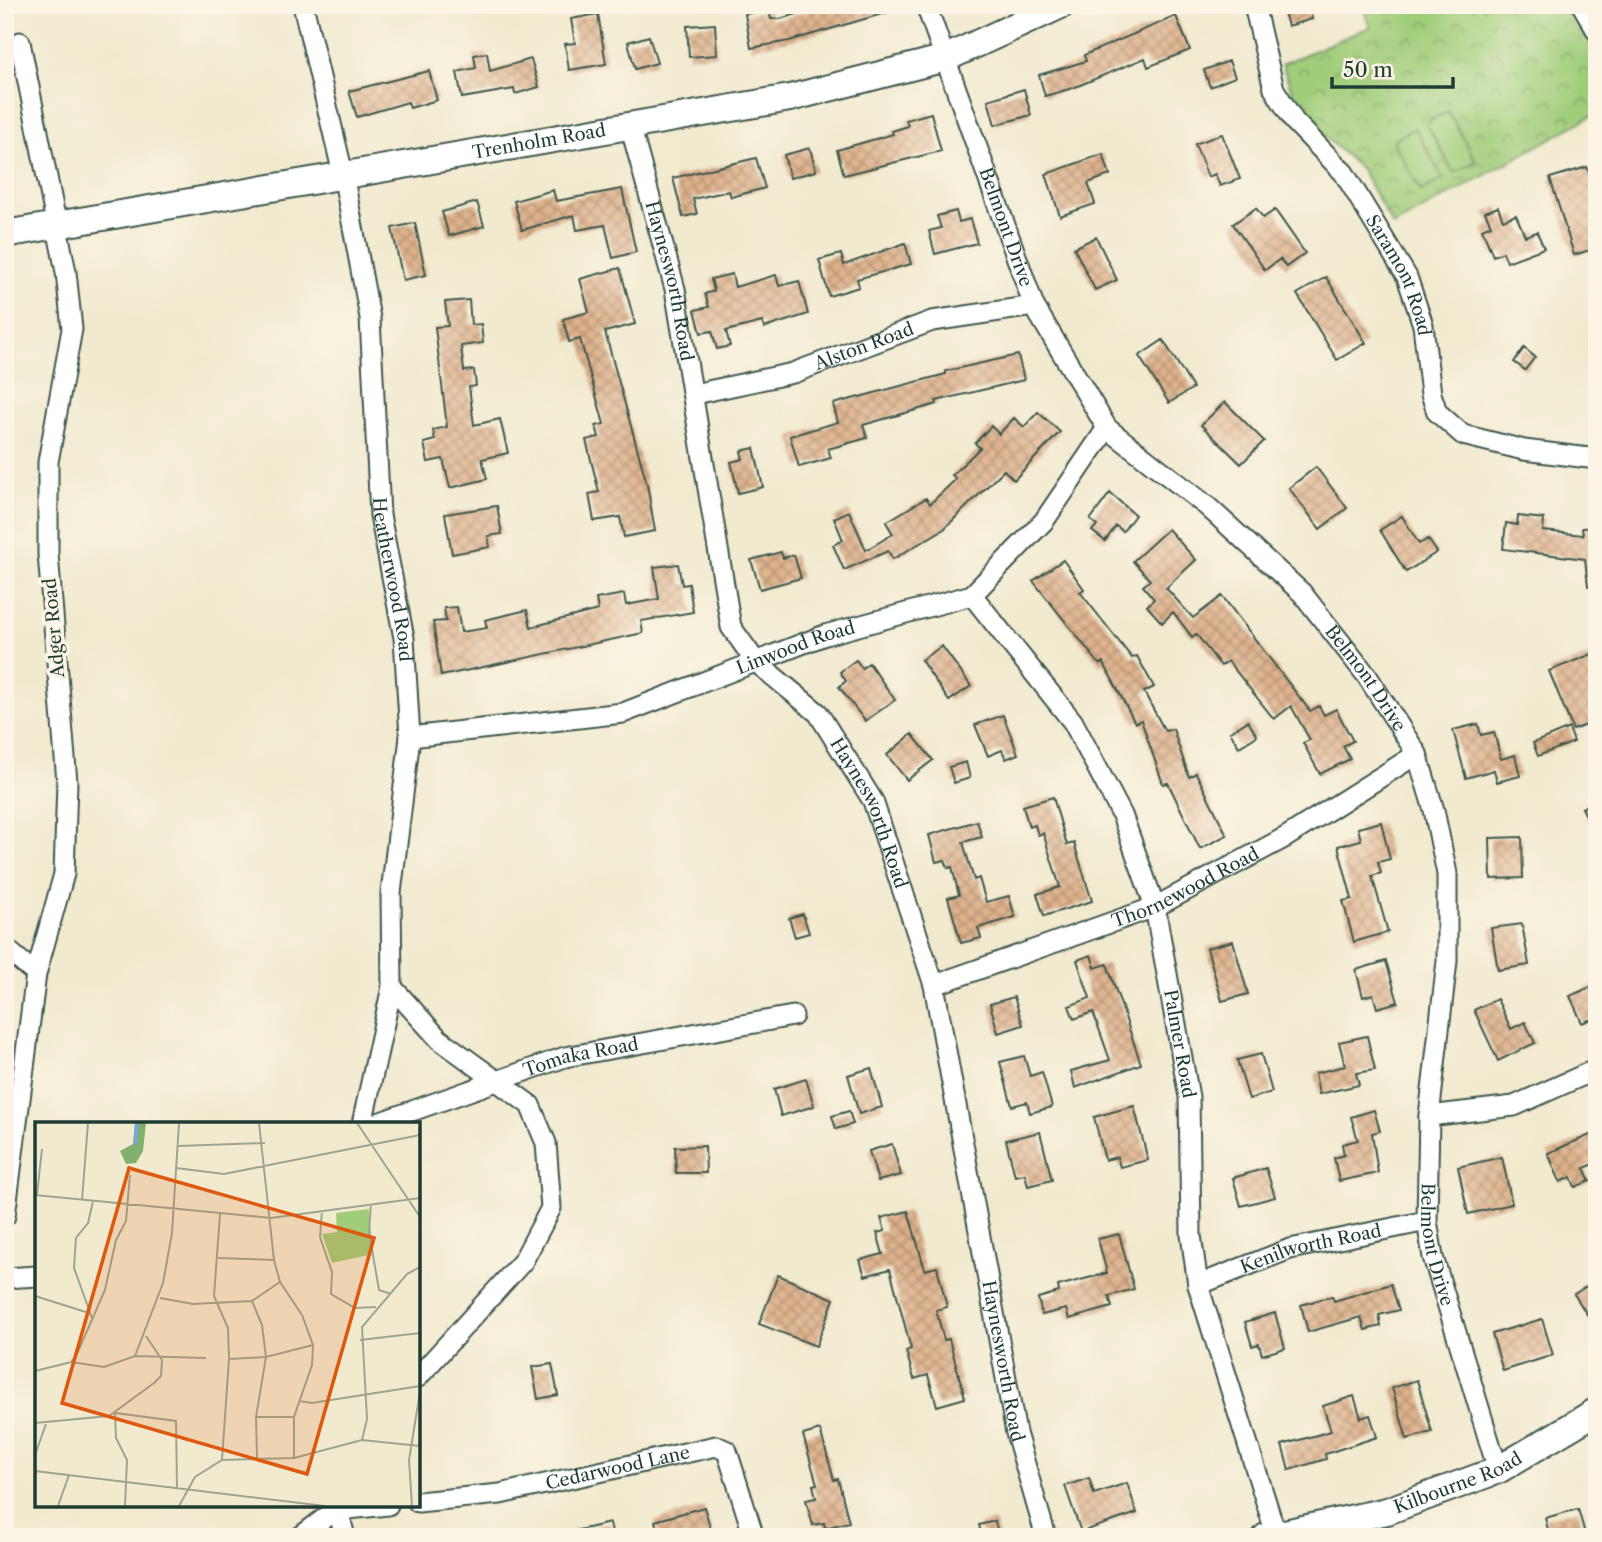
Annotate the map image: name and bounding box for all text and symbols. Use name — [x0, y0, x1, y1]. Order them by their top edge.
scale bar — [1332, 46, 1453, 90]
text: 50 m — [1343, 57, 1393, 82]
street label: Trenholm Road — [471, 119, 607, 164]
street label: Belmont Drive — [974, 165, 1037, 290]
street label: Haynesworth Road — [640, 198, 698, 363]
street label: Saramont Road — [1361, 211, 1435, 337]
street label: Alston Road — [810, 318, 917, 375]
street label: Heatherwood Road — [368, 497, 416, 662]
street label: Adger Road — [39, 577, 69, 680]
street label: Linwood Road — [733, 616, 857, 679]
street label: Belmont Drive — [1320, 621, 1411, 735]
street label: Haynesworth Road — [825, 734, 912, 891]
street label: Thornewood Road — [1109, 842, 1263, 932]
street label: Palmer Road — [1159, 988, 1200, 1100]
street label: Tomaka Road — [520, 1033, 640, 1082]
inset map — [35, 1122, 420, 1507]
street label: Belmont Drive — [1416, 1183, 1458, 1309]
street label: Kenilworth Road — [1237, 1220, 1383, 1278]
street label: Haynesworth Road — [977, 1279, 1029, 1444]
street label: Cedarwood Lane — [544, 1441, 692, 1495]
street label: Kilbourne Road — [1391, 1447, 1526, 1518]

